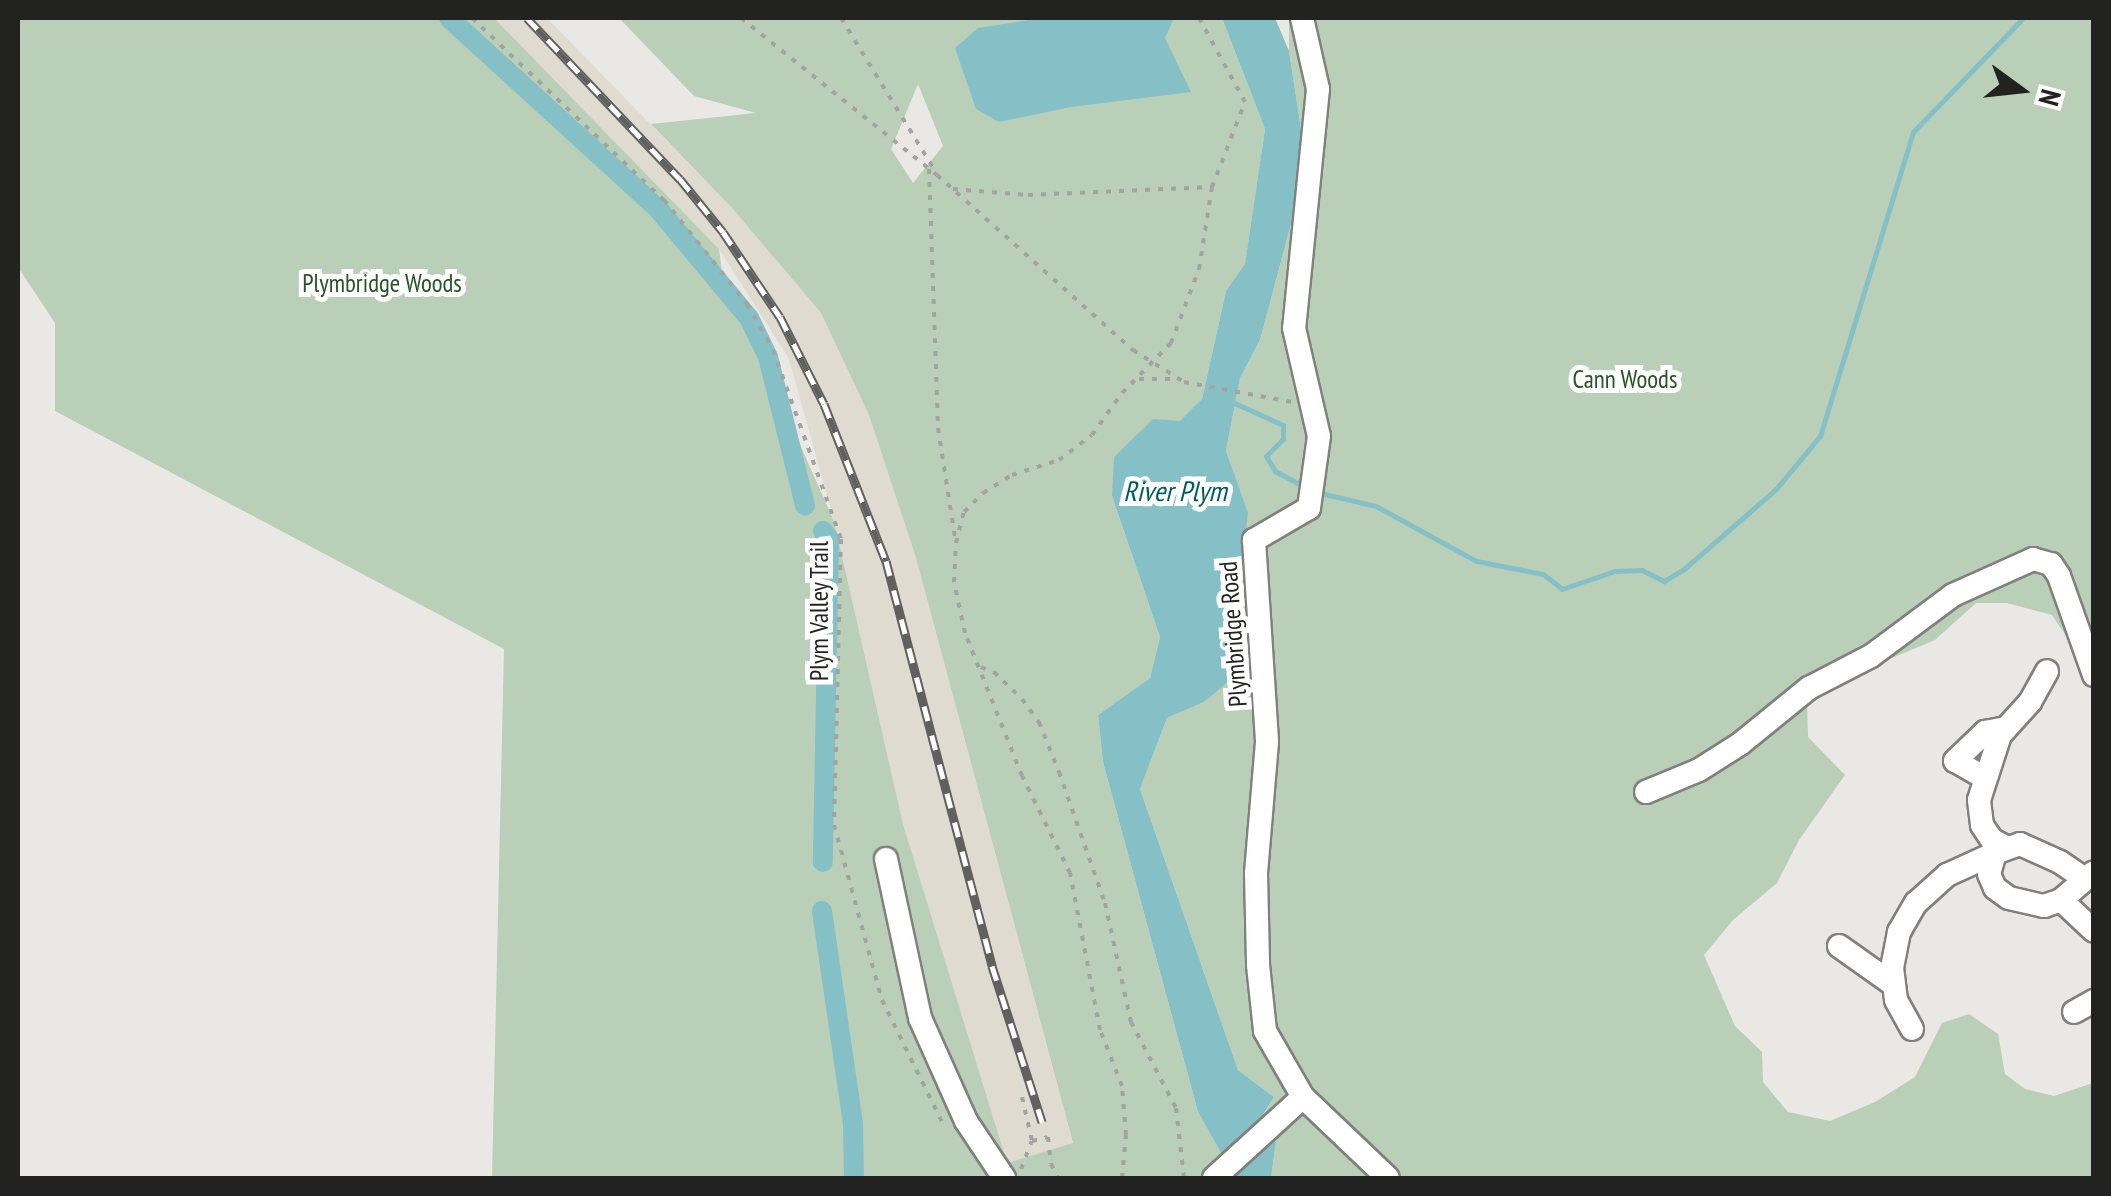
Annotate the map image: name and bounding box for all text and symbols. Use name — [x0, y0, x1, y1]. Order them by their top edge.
north arrow — [1971, 40, 2071, 140]
text: N — [2031, 86, 2070, 110]
park label: Plymbridge Woods — [302, 268, 462, 298]
park label: Cann Woods — [1572, 364, 1678, 394]
water label: River Plym — [1123, 474, 1227, 508]
street label: Plym Valley Trail — [804, 540, 834, 682]
street label: Plymbridge Road — [1213, 560, 1253, 708]

